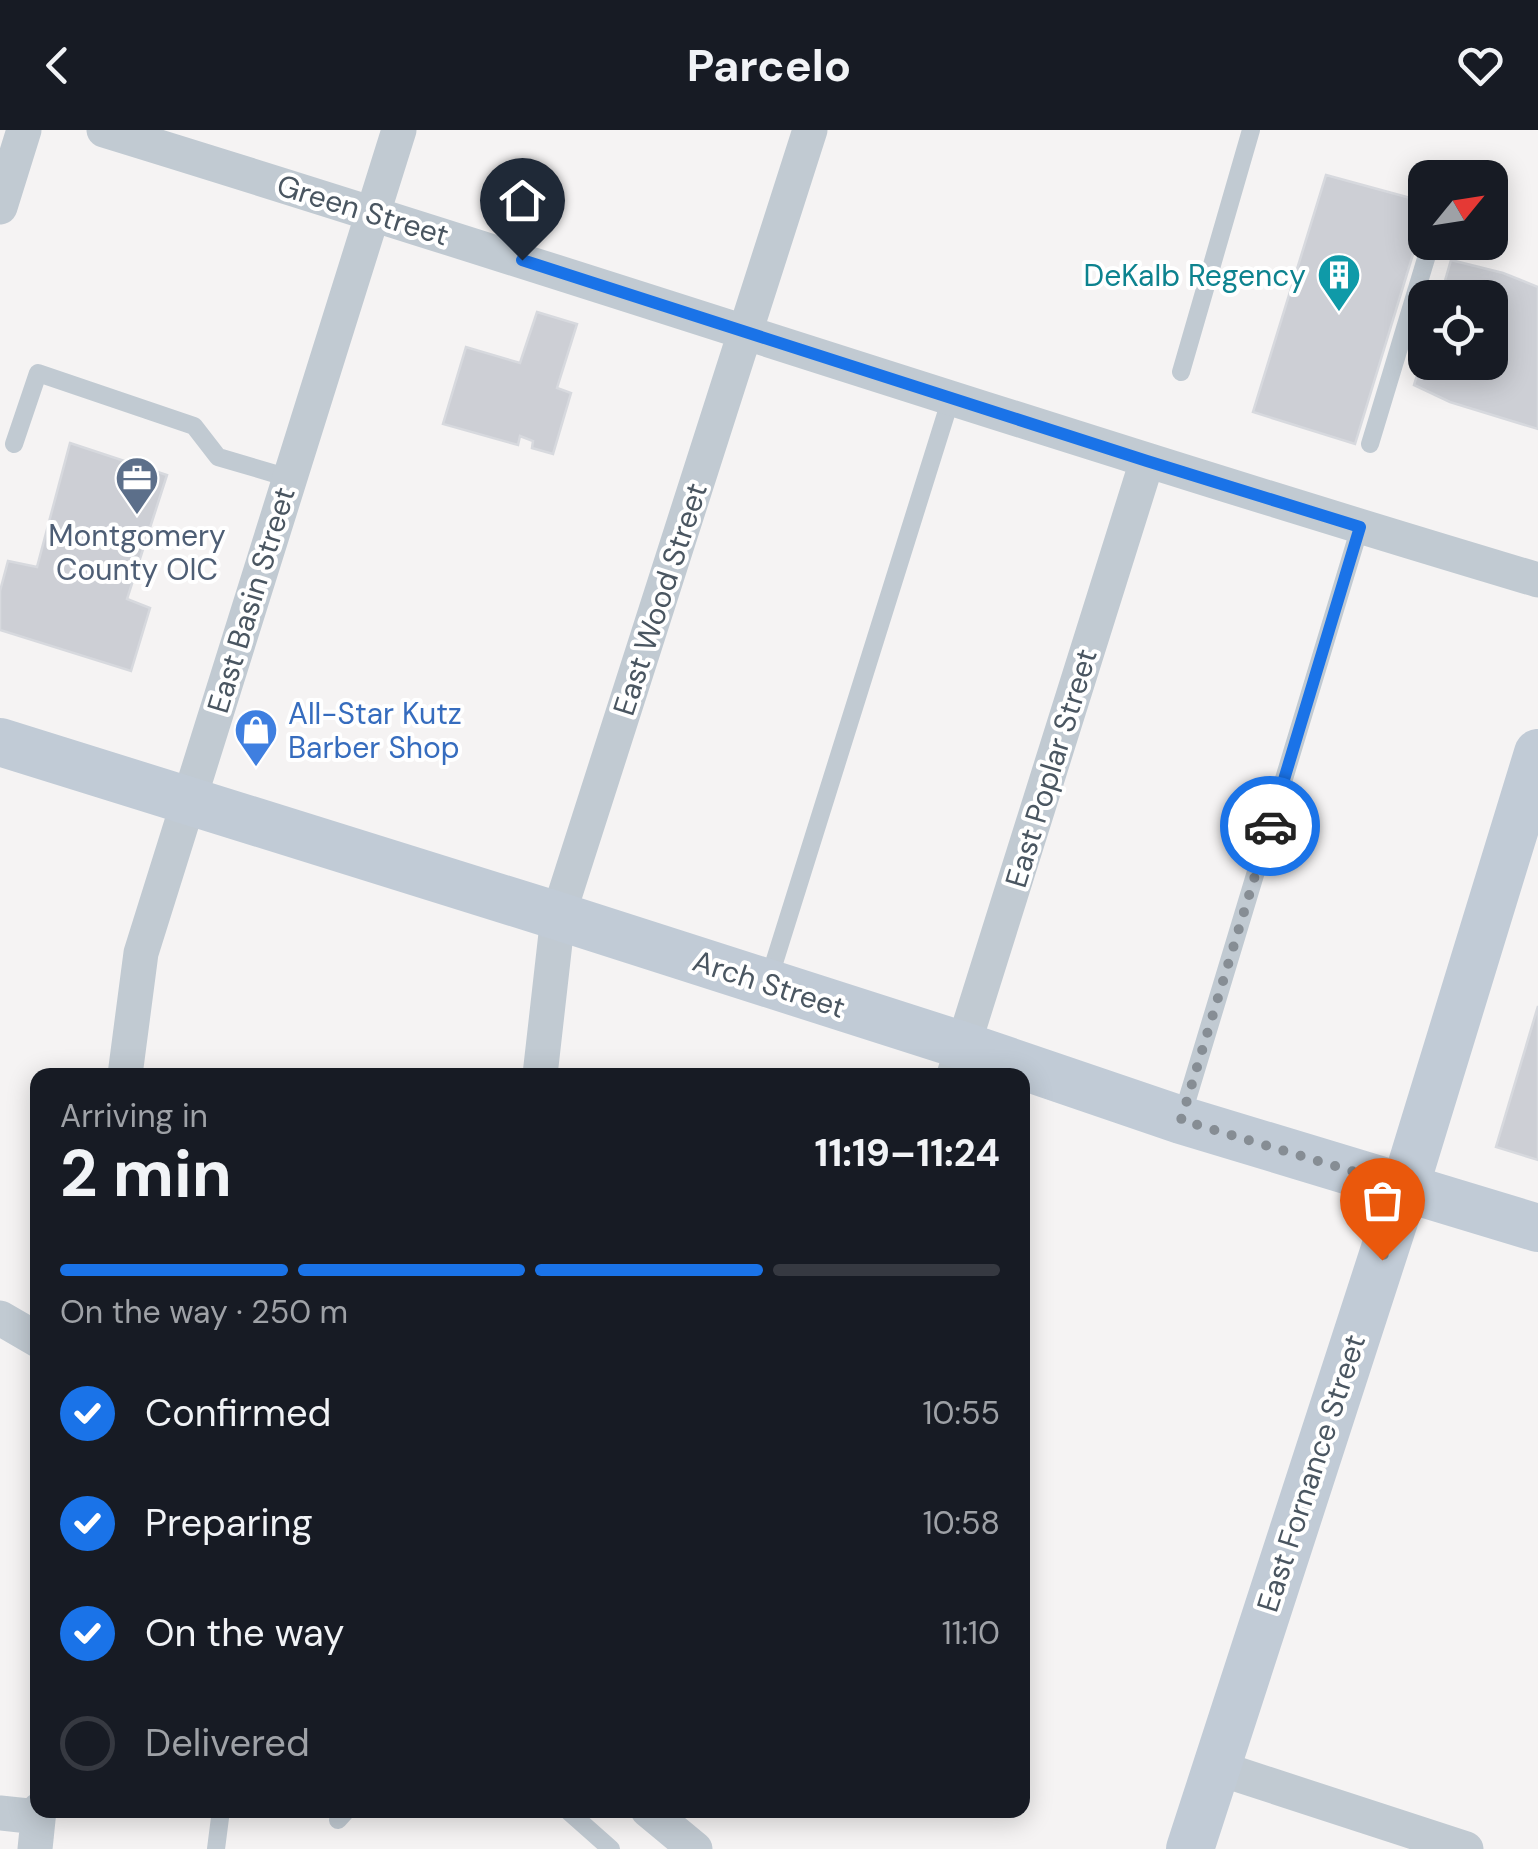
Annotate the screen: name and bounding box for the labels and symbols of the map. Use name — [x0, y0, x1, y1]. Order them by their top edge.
pin — [480, 158, 565, 261]
north arrow — [1408, 160, 1508, 260]
street label: Green Street — [272, 165, 454, 255]
building icon: DeKalb Regency — [1316, 252, 1362, 313]
place label: DeKalb Regency — [1084, 256, 1306, 295]
office icon: Montgomery County OIC — [114, 455, 160, 516]
street label: East Wood Street — [604, 478, 716, 720]
street label: East Basin Street — [198, 482, 304, 718]
place label: Montgomery County OIC — [48, 516, 226, 589]
street label: East Poplar Street — [996, 644, 1106, 892]
place label: All-Star Kutz Barber Shop — [288, 694, 462, 767]
shop icon: All-Star Kutz Barber Shop — [233, 707, 279, 768]
courier — [1220, 776, 1320, 876]
street label: Arch Street — [688, 941, 850, 1027]
pin — [1340, 1158, 1425, 1261]
street label: East Fornance Street — [1248, 1329, 1374, 1617]

